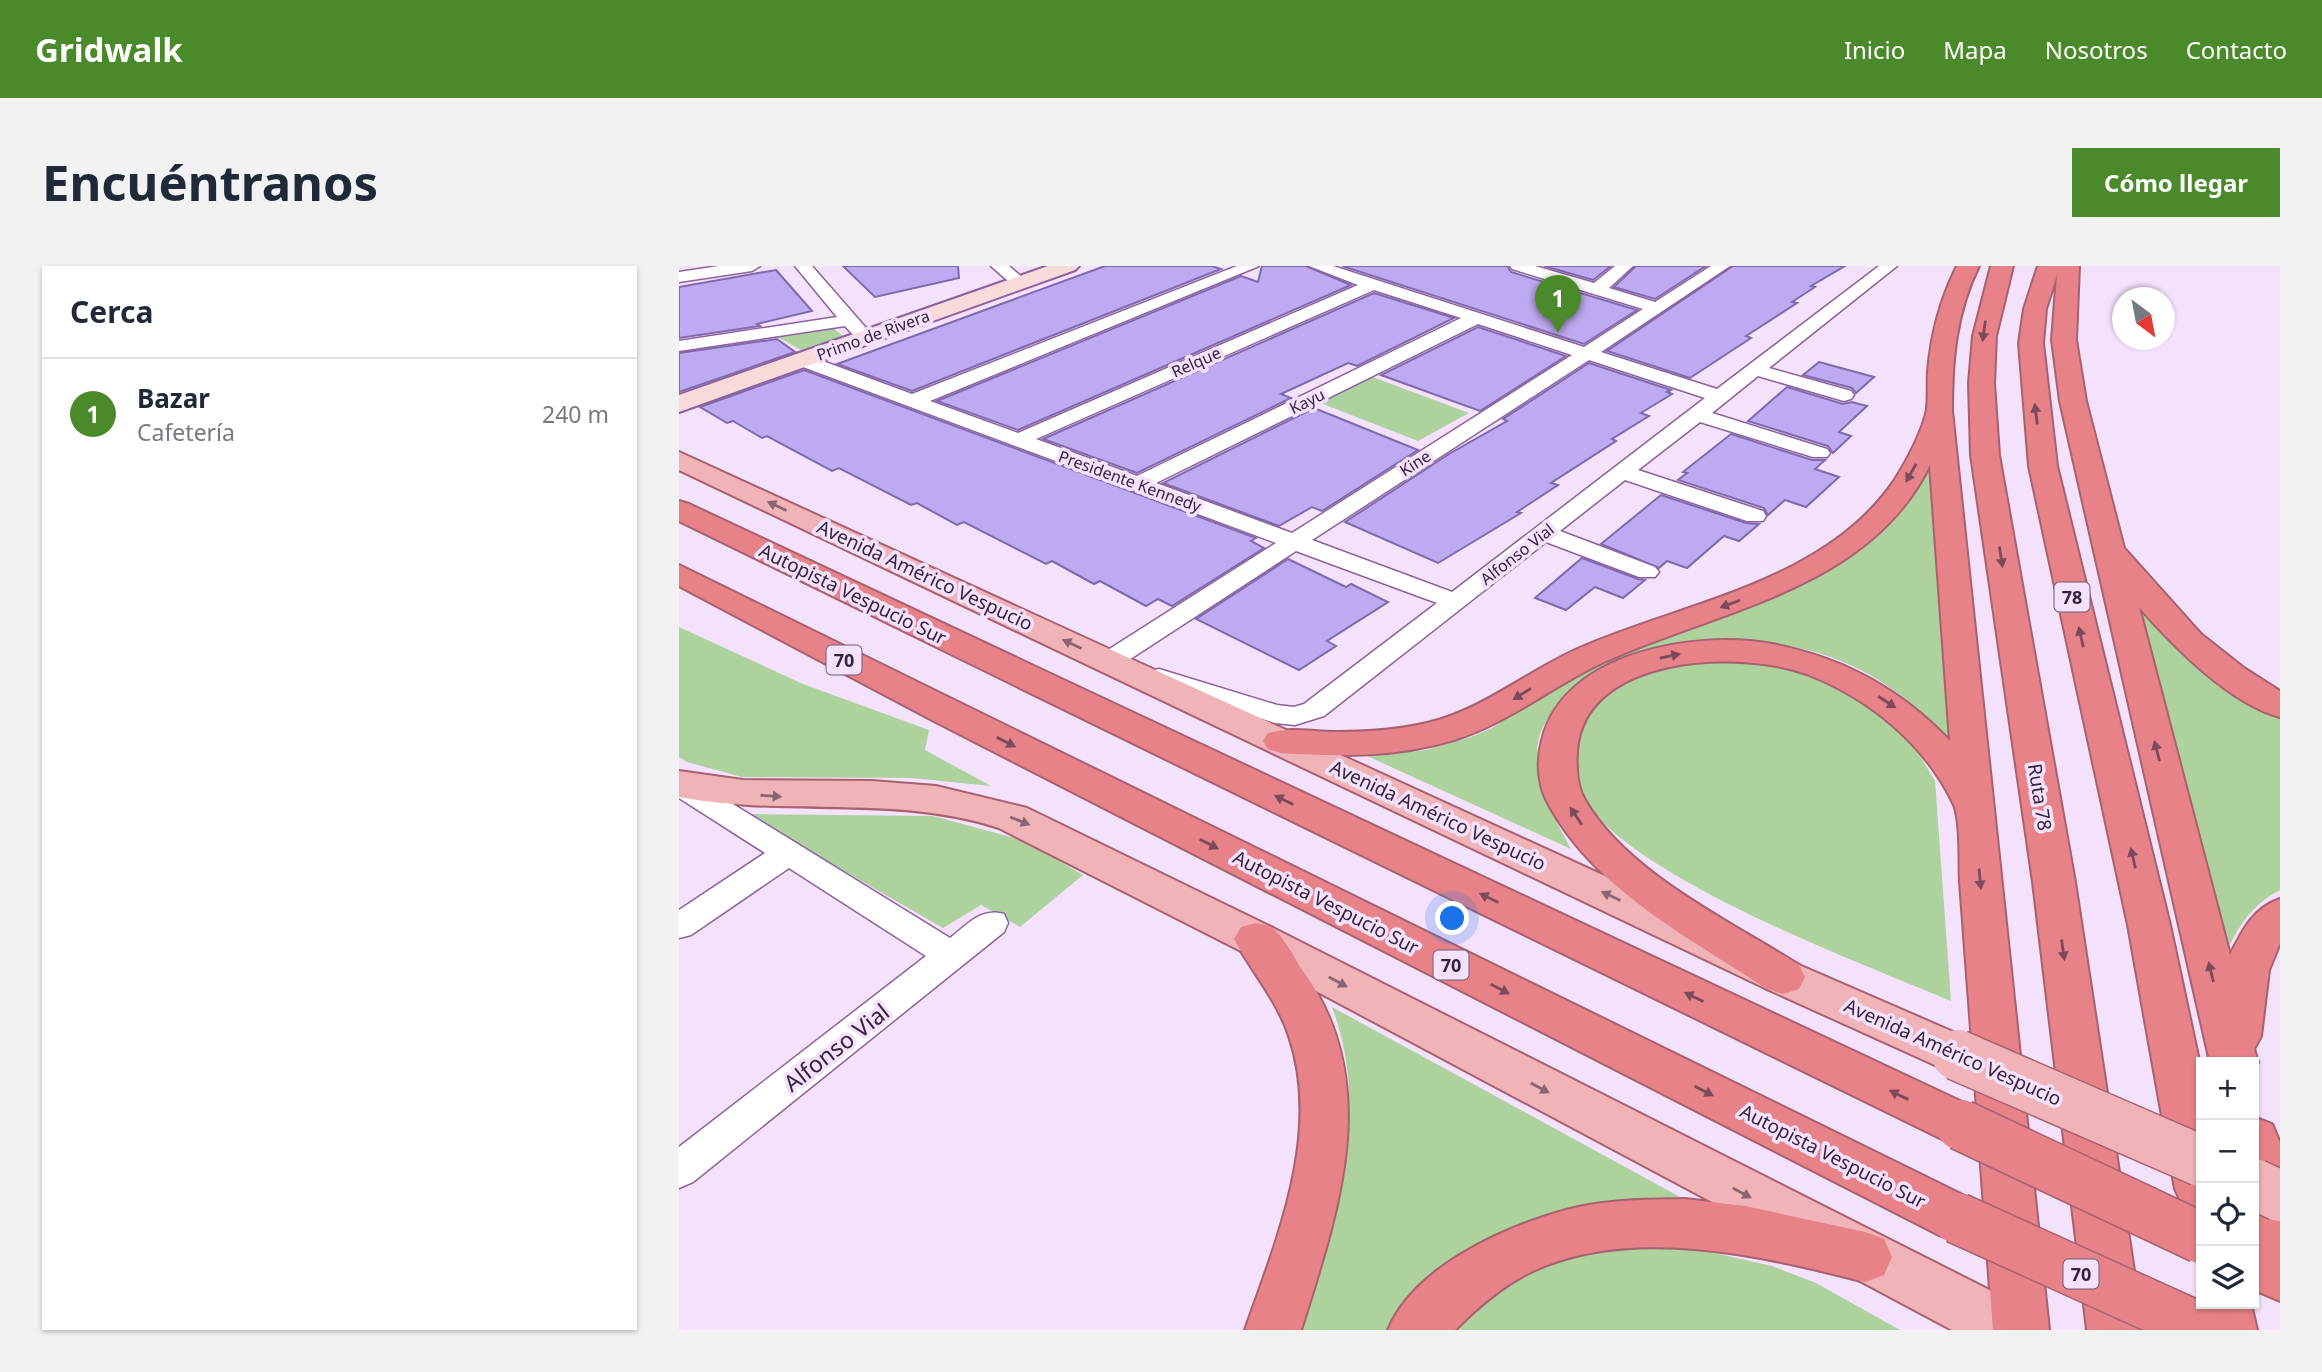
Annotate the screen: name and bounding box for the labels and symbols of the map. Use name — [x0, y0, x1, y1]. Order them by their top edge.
pin: 1 — [1535, 275, 1581, 333]
north arrow — [2112, 287, 2175, 350]
street label: Primo de Rivera — [813, 304, 933, 366]
one-way arrow — [1978, 320, 1989, 342]
street label: Relque — [1168, 341, 1224, 383]
street label: Kayu — [1286, 383, 1328, 419]
one-way arrow — [2031, 403, 2042, 425]
street label: Presidente Kennedy — [1056, 445, 1205, 517]
street label: Kine — [1395, 445, 1435, 481]
one-way arrow — [1905, 464, 1917, 483]
one-way arrow — [767, 500, 787, 511]
street label: Avenida Américo Vespucio — [813, 514, 1037, 636]
street label: Alfonso Vial — [1476, 518, 1558, 590]
street label: Autopista Vespucio Sur — [755, 537, 951, 651]
one-way arrow — [1996, 546, 2007, 568]
road number: 78 — [2055, 582, 2089, 612]
one-way arrow — [1720, 599, 1741, 610]
one-way arrow — [2075, 626, 2086, 648]
one-way arrow — [1062, 638, 1082, 649]
road number: 70 — [827, 646, 861, 674]
one-way arrow — [1659, 650, 1681, 661]
one-way arrow — [1512, 687, 1532, 700]
one-way arrow — [1878, 695, 1896, 709]
one-way arrow — [996, 737, 1016, 748]
one-way arrow — [2151, 740, 2162, 762]
street label: Avenida Américo Vespucio — [1326, 754, 1550, 876]
street label: Ruta 78 — [2022, 762, 2058, 832]
one-way arrow — [760, 791, 782, 802]
one-way arrow — [1274, 794, 1294, 806]
one-way arrow — [1569, 807, 1583, 825]
one-way arrow — [1009, 815, 1030, 826]
one-way arrow — [1199, 838, 1219, 849]
street label: Autopista Vespucio Sur — [1229, 844, 1423, 960]
one-way arrow — [2128, 847, 2139, 869]
one-way arrow — [1975, 868, 1986, 890]
one-way arrow — [1601, 890, 1621, 902]
one-way arrow — [1479, 893, 1499, 904]
your location — [1435, 901, 1469, 935]
one-way arrow — [2058, 939, 2069, 961]
road number: 70 — [1433, 950, 1469, 980]
one-way arrow — [2205, 961, 2216, 983]
one-way arrow — [1328, 977, 1348, 988]
one-way arrow — [1490, 984, 1510, 995]
one-way arrow — [1684, 991, 1704, 1003]
street label: Avenida Américo Vespucio — [1840, 992, 2066, 1112]
street label: Alfonso Vial — [776, 996, 896, 1098]
one-way arrow — [1530, 1082, 1550, 1093]
one-way arrow — [1694, 1085, 1714, 1097]
one-way arrow — [1889, 1089, 1909, 1101]
street label: Autopista Vespucio Sur — [1736, 1098, 1930, 1214]
one-way arrow — [1732, 1186, 1752, 1198]
road number: 70 — [2063, 1259, 2099, 1289]

